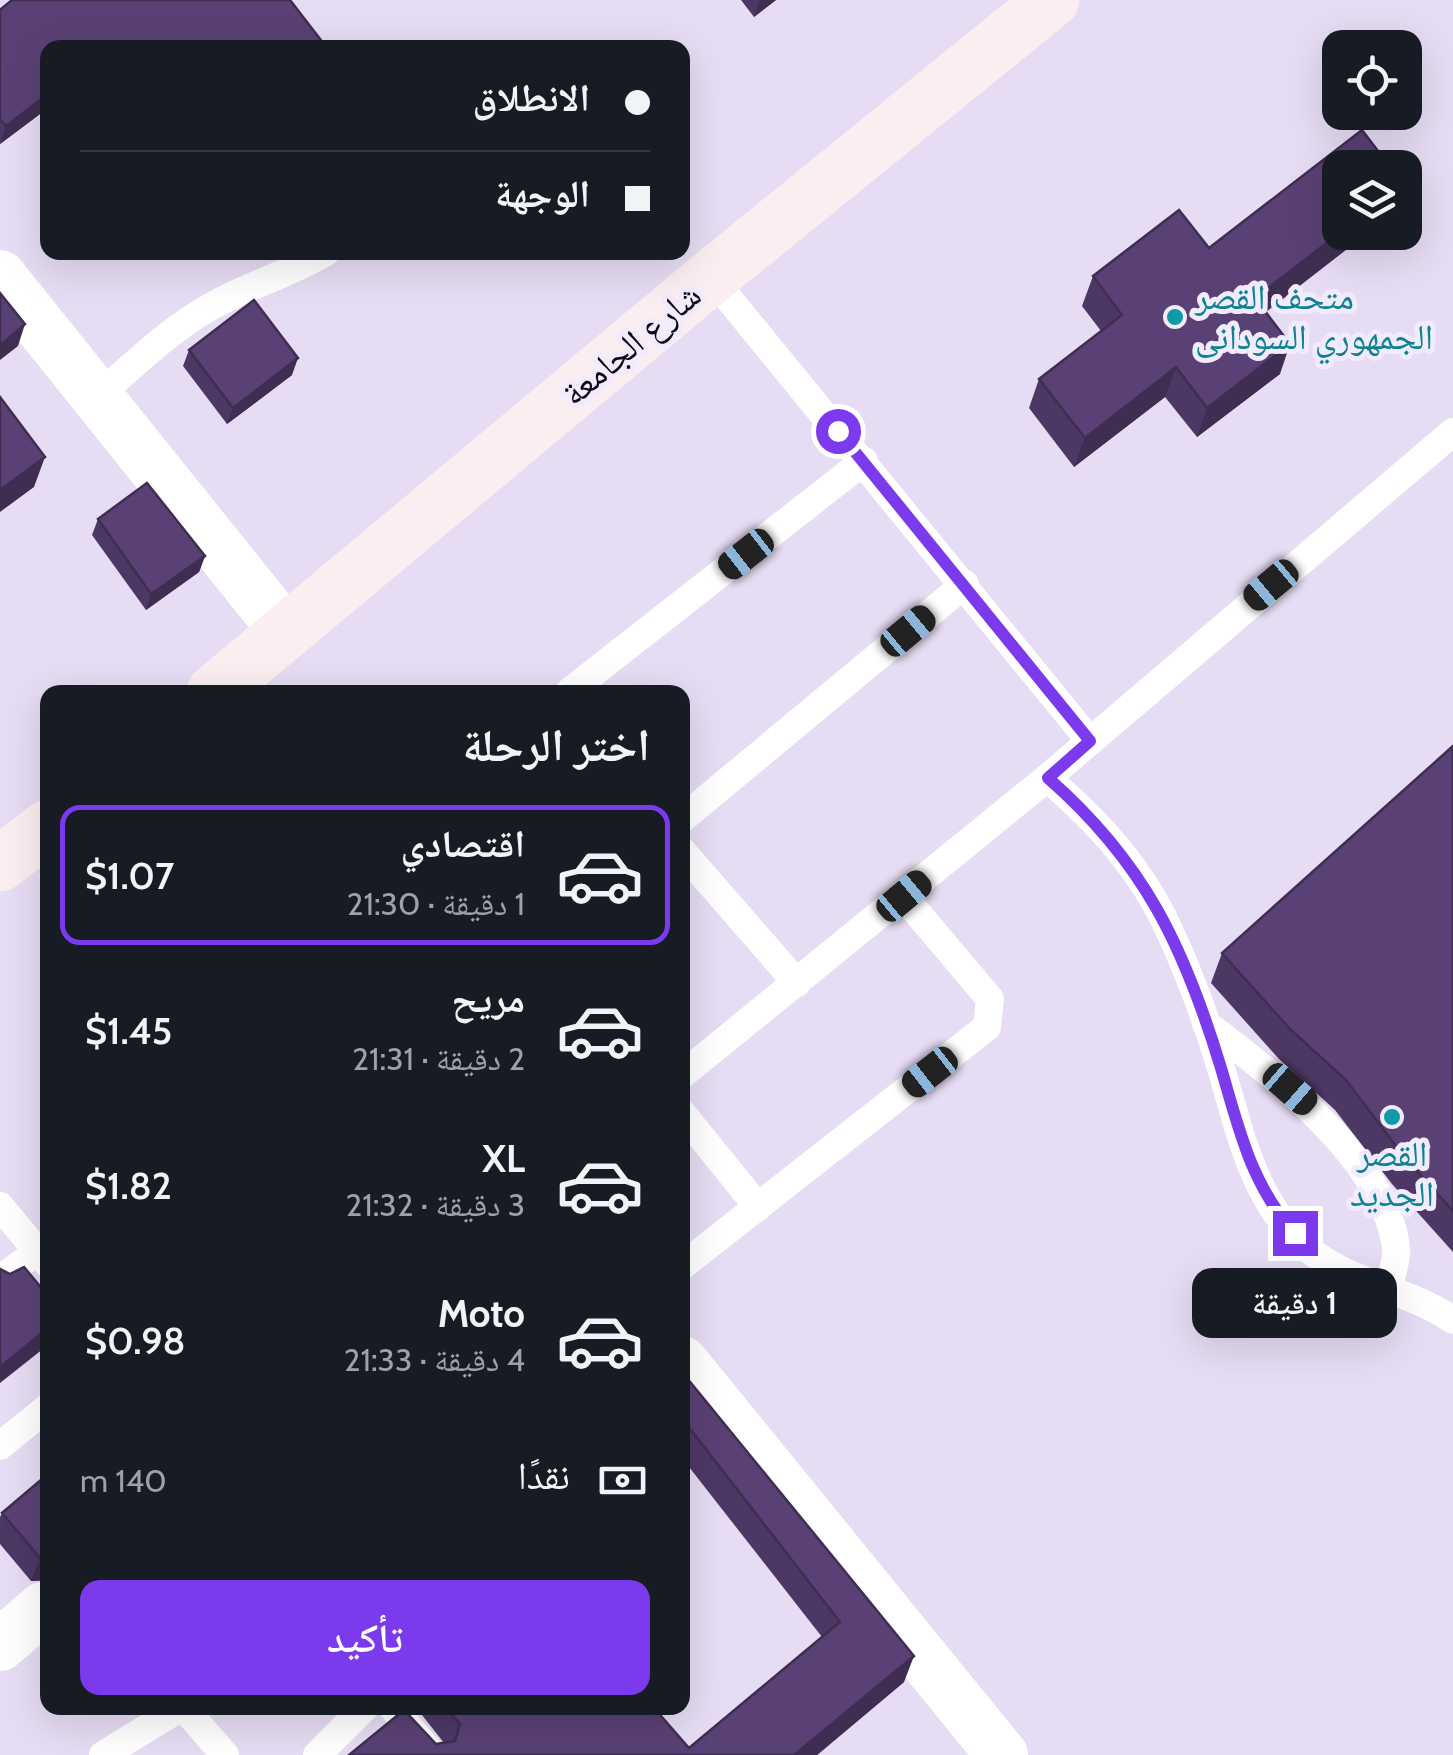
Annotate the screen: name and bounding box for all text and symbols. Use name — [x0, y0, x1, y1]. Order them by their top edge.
map controls — [1322, 30, 1422, 250]
button: locate — [1322, 30, 1422, 130]
text: الانطلاق — [472, 74, 590, 121]
button: layers — [1322, 150, 1422, 250]
text: الوجهة — [495, 170, 590, 217]
street label: شارع الجامعة — [552, 273, 710, 415]
place label: متحف القصر الجمهوري السودانى — [1194, 275, 1433, 365]
marker: متحف القصر الجمهوري السودانى — [1164, 306, 1186, 328]
route start — [816, 409, 861, 454]
car — [713, 524, 779, 584]
car — [1238, 554, 1304, 616]
car — [875, 600, 941, 662]
text: اختر الرحلة — [462, 718, 650, 772]
text: اقتصادي — [401, 820, 525, 867]
icon: car — [555, 830, 645, 920]
text: $1.07 — [85, 852, 174, 899]
car — [871, 865, 937, 927]
text: 1 دقيقة · 21:30 — [347, 884, 525, 923]
text: مريح — [451, 975, 525, 1022]
icon: car — [555, 985, 645, 1075]
text: $1.45 — [85, 1007, 172, 1054]
text: 2 دقيقة · 21:31 — [352, 1039, 525, 1078]
car — [897, 1042, 963, 1102]
car — [1258, 1058, 1322, 1120]
marker: القصر الجديد — [1381, 1106, 1403, 1128]
place label: القصر الجديد — [1350, 1132, 1434, 1215]
text: XL — [482, 1135, 525, 1182]
icon: car — [555, 1140, 645, 1230]
text: $1.82 — [85, 1162, 172, 1209]
text: 3 دقيقة · 21:32 — [345, 1185, 525, 1224]
route end — [1273, 1211, 1318, 1256]
callout: 1 دقيقة — [1192, 1268, 1398, 1338]
text: 1 دقيقة — [1252, 1283, 1337, 1322]
text: Moto — [438, 1290, 525, 1337]
icon: car — [555, 1295, 645, 1385]
text: $0.98 — [85, 1317, 186, 1364]
text: 4 دقيقة · 21:33 — [344, 1340, 525, 1379]
text: نقدًا — [518, 1452, 570, 1499]
icon: cash — [595, 1453, 650, 1508]
text: 140 m — [80, 1461, 167, 1500]
button: تأكيد — [80, 1580, 650, 1695]

